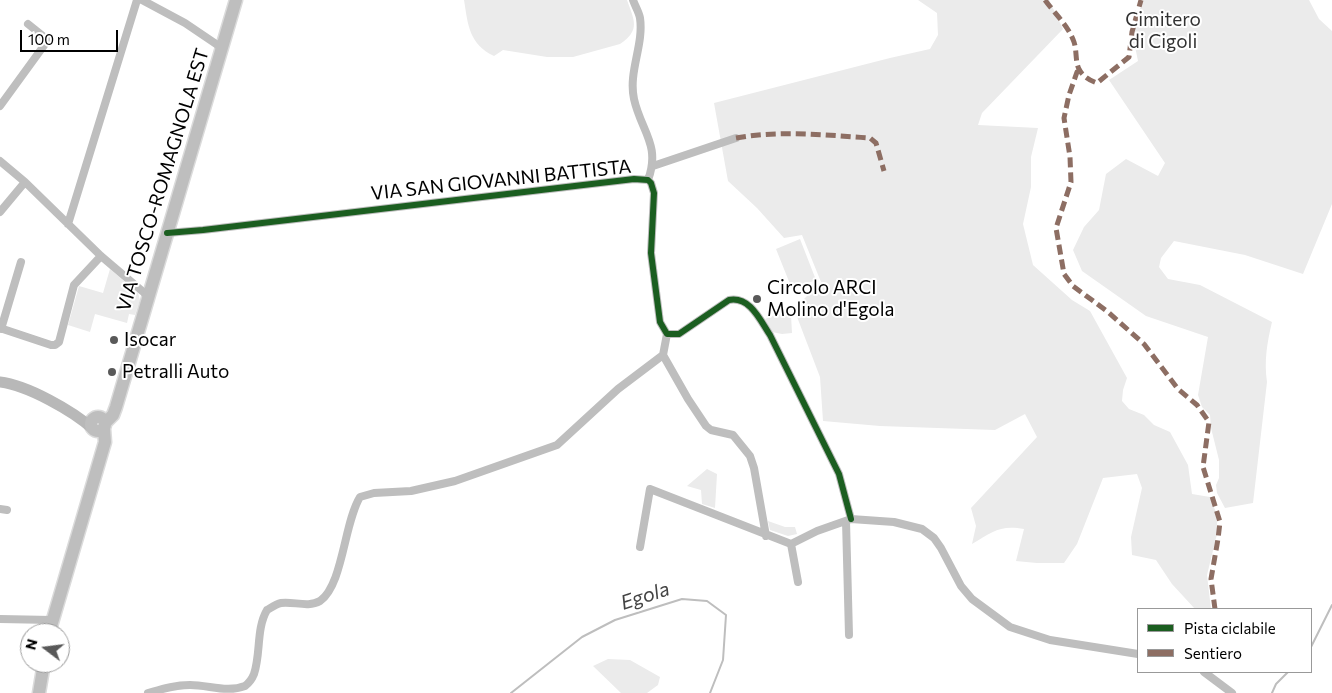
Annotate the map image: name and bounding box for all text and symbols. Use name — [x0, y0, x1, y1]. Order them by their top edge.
park label: Cimitero di Cigoli — [1125, 9, 1201, 53]
scale bar — [22, 20, 120, 52]
text: 100 m — [28, 30, 70, 48]
street label: VIA TOSCO-ROMAGNOLA EST — [112, 46, 214, 314]
street label: VIA SAN GIOVANNI BATTISTA — [370, 155, 632, 205]
place label: Circolo ARCI Molino d'Egola — [767, 277, 894, 321]
marker: Circolo ARCI Molino d'Egola — [751, 293, 763, 305]
place label: Isocar — [124, 329, 176, 351]
marker: Isocar — [108, 334, 120, 346]
place label: Petralli Auto — [122, 361, 229, 383]
marker: Petralli Auto — [106, 366, 118, 378]
water label: Egola — [618, 577, 672, 615]
legend — [1137, 608, 1312, 673]
text: Pista ciclabile — [1184, 619, 1276, 637]
north arrow — [20, 623, 70, 673]
text: N — [21, 637, 41, 652]
text: Sentiero — [1184, 644, 1242, 662]

